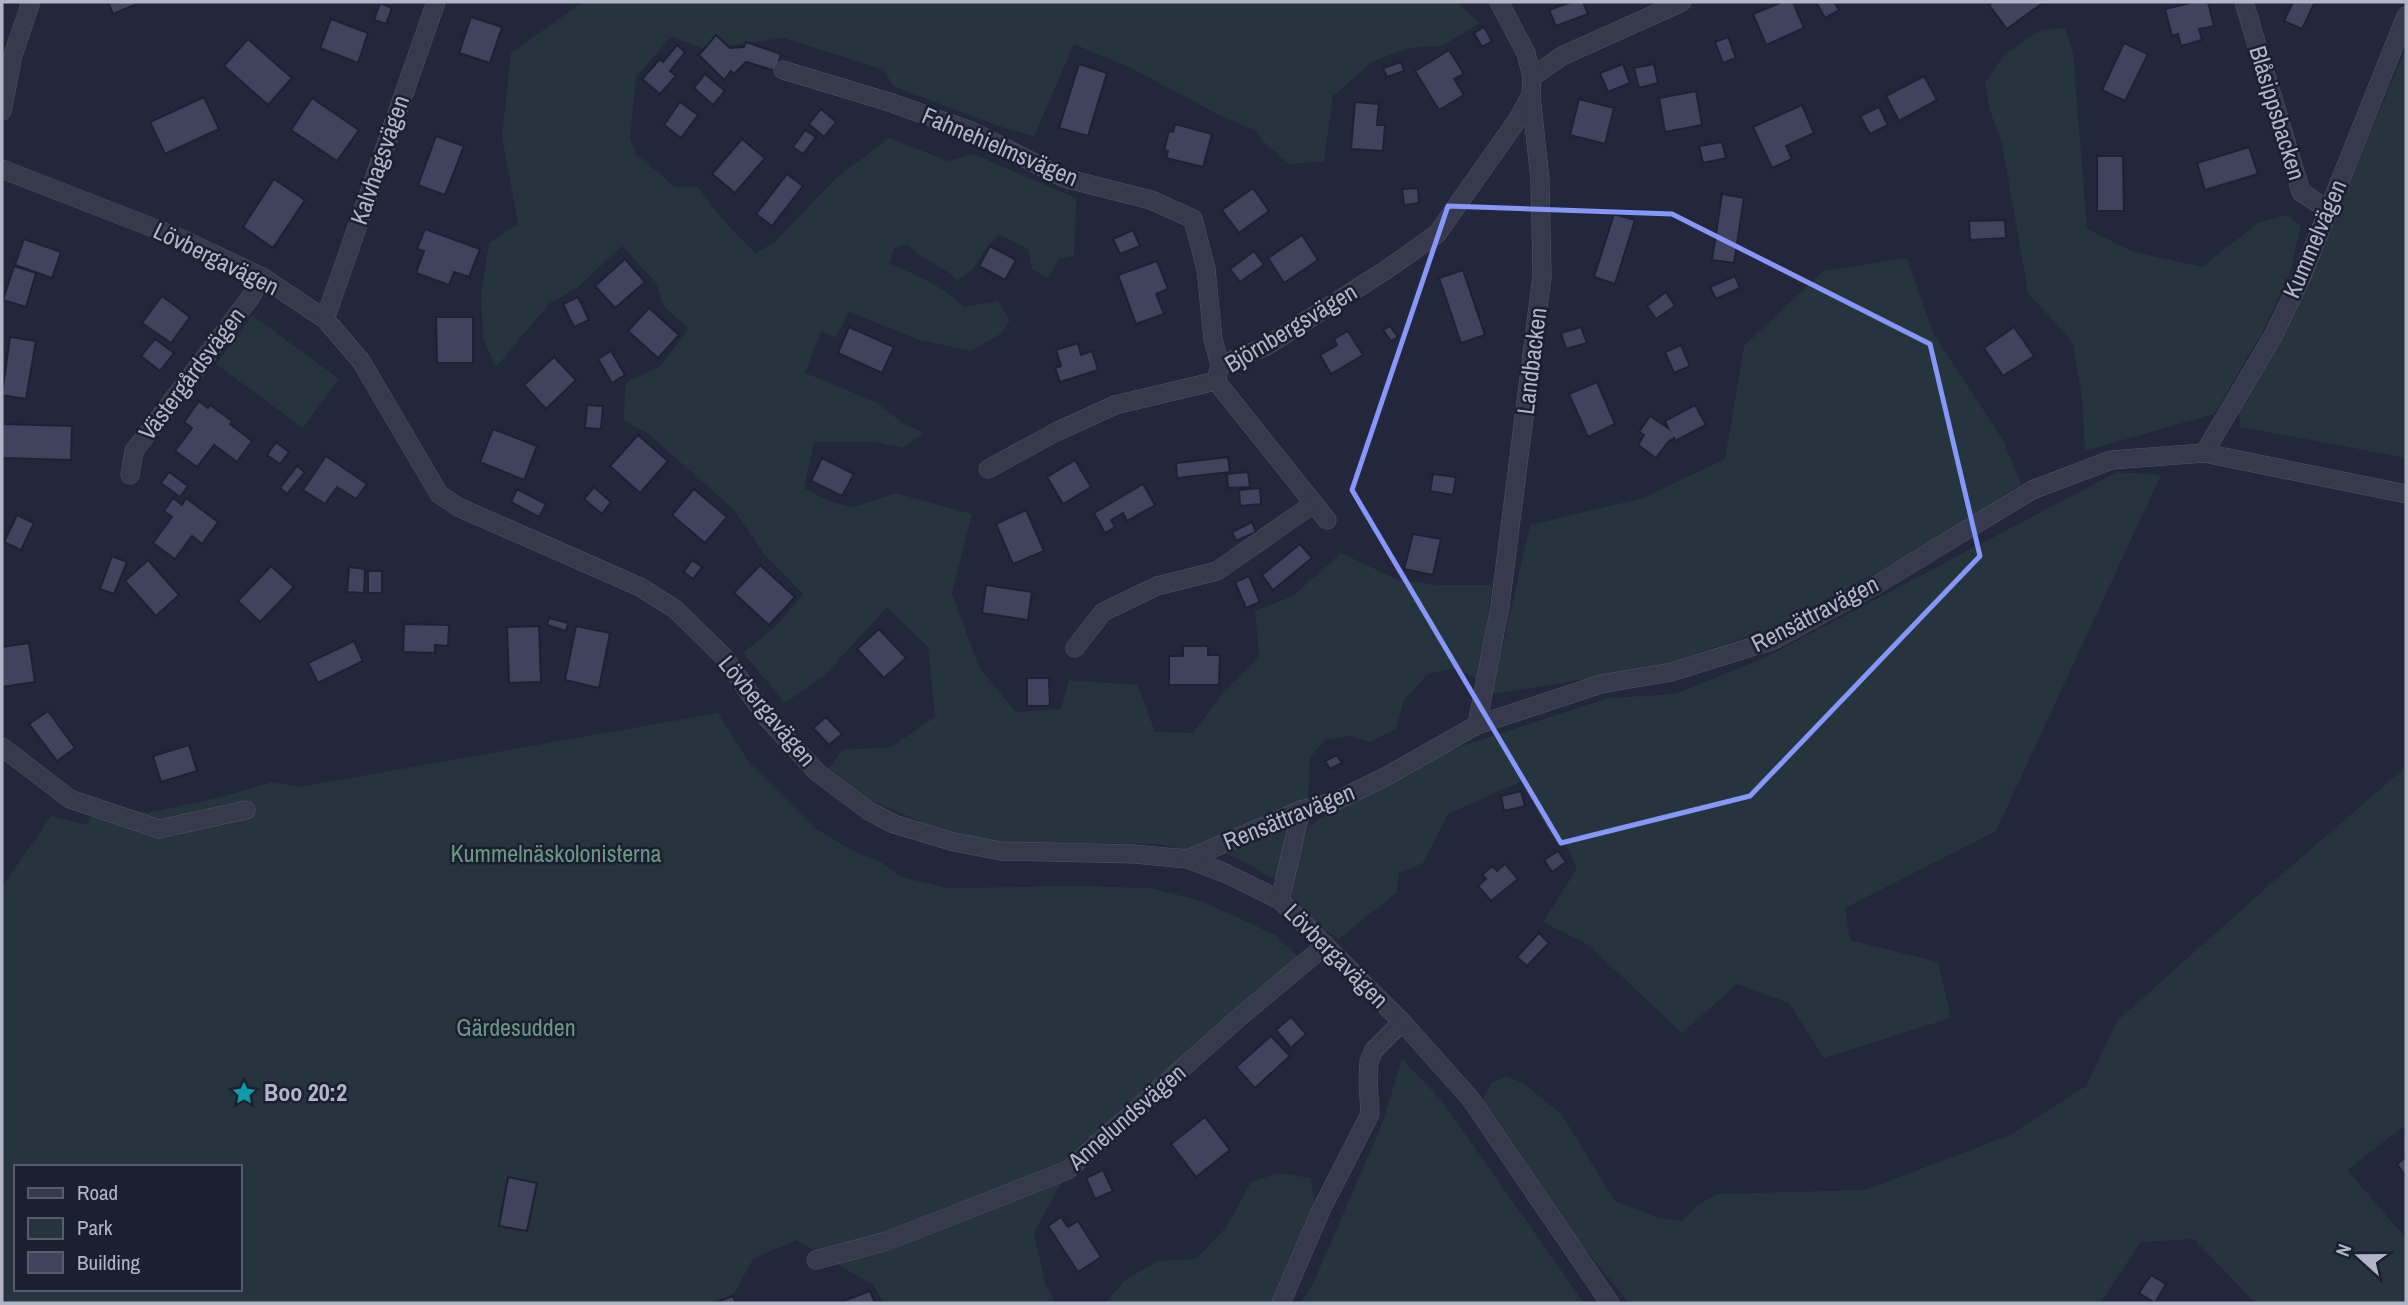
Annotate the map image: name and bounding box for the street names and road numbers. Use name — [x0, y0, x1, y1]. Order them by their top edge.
street label: Blåsippsbacken — [2242, 42, 2314, 184]
street label: Kalvhagsvägen — [342, 91, 416, 229]
street label: Fahnehielmsvägen — [918, 99, 1083, 193]
street label: Kummelvägen — [2275, 174, 2353, 303]
street label: Lövbergavägen — [148, 214, 284, 302]
street label: Björnbergsvägen — [1218, 275, 1362, 379]
street label: Västergårdsvägen — [131, 301, 252, 446]
street label: Landbacken — [1509, 306, 1553, 416]
street label: Rensättravägen — [1745, 567, 1884, 659]
street label: Lövbergavägen — [712, 648, 824, 773]
street label: Rensättravägen — [1218, 775, 1359, 857]
street label: Lövbergavägen — [1277, 896, 1396, 1015]
street label: Annelundsvägen — [1060, 1056, 1192, 1177]

